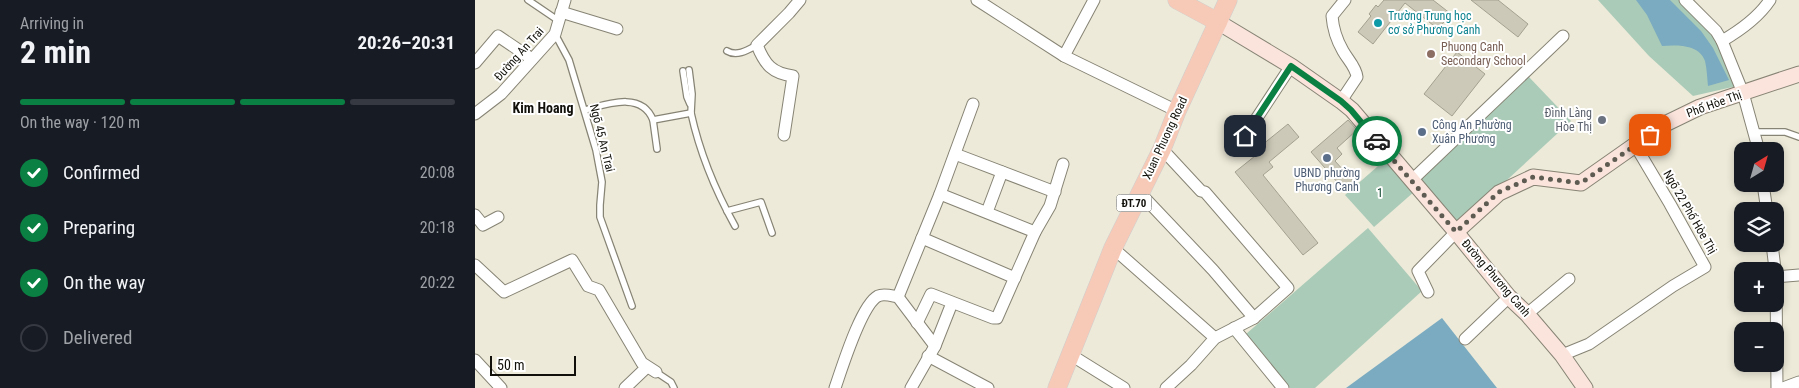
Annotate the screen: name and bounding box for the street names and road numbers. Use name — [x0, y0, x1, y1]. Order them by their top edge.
street label: Đường An Trai — [491, 24, 547, 84]
street label: Phố Hòe Thị — [1685, 88, 1743, 120]
street label: Xuan Phuong Road — [1140, 94, 1190, 182]
street label: Ngõ 45 An Trai — [587, 102, 617, 174]
street label: Ngõ 22 Phố Hòe Thị — [1660, 168, 1720, 256]
road number: ĐT.70 — [1117, 194, 1151, 212]
street label: Đường Phương Canh — [1459, 236, 1534, 320]

